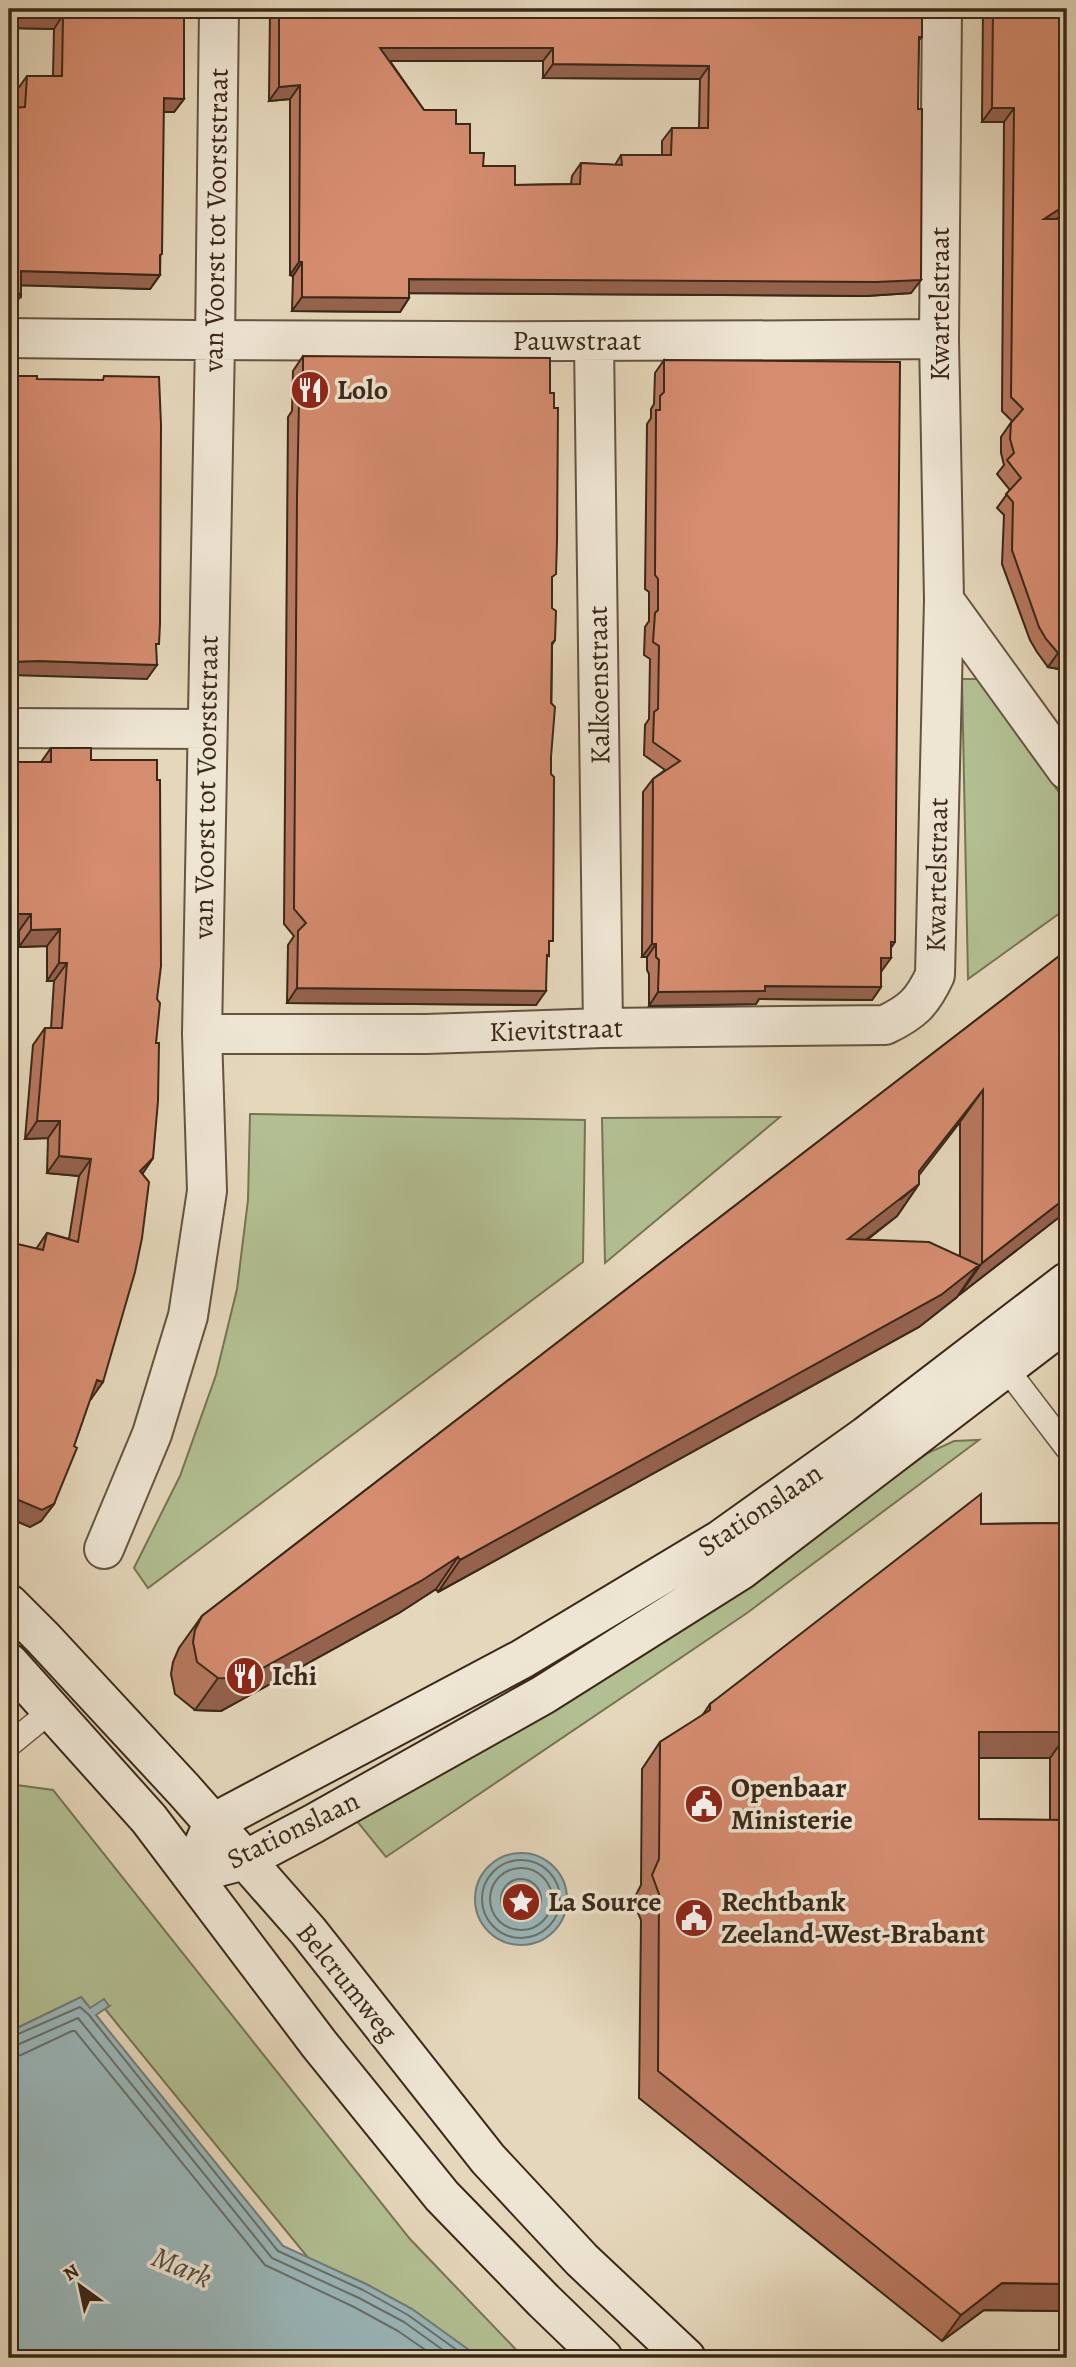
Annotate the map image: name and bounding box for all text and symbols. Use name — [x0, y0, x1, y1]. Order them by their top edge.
street label: van Voorst tot Voorststraat — [194, 68, 238, 373]
street label: Kwartelstraat — [921, 227, 959, 381]
street label: Pauwstraat — [512, 322, 642, 360]
restaurant icon: Lolo — [289, 369, 331, 411]
place label: Lolo — [337, 371, 388, 409]
street label: Kalkoenstraat — [579, 605, 619, 765]
street label: van Voorst tot Voorststraat — [184, 635, 228, 940]
street label: Kwartelstraat — [917, 797, 957, 953]
street label: Kievitstraat — [488, 1009, 624, 1051]
street label: Stationslaan — [690, 1454, 830, 1566]
restaurant icon: Ichi — [224, 1655, 266, 1697]
place label: Ichi — [272, 1657, 317, 1695]
place label: Openbaar Ministerie — [731, 1769, 853, 1839]
street label: Stationslaan — [220, 1782, 366, 1878]
public building icon: Openbaar Ministerie — [683, 1783, 725, 1825]
place icon: La Source — [500, 1881, 542, 1923]
place label: La Source — [548, 1883, 662, 1921]
place label: Rechtbank Zeeland-West-Brabant — [721, 1883, 985, 1953]
public building icon: Rechtbank Zeeland-West-Brabant — [673, 1897, 715, 1939]
street label: Belcrumweg — [288, 1915, 406, 2049]
water label: Mark — [146, 2237, 218, 2297]
north arrow — [46, 2252, 116, 2322]
text: N — [58, 2258, 84, 2287]

